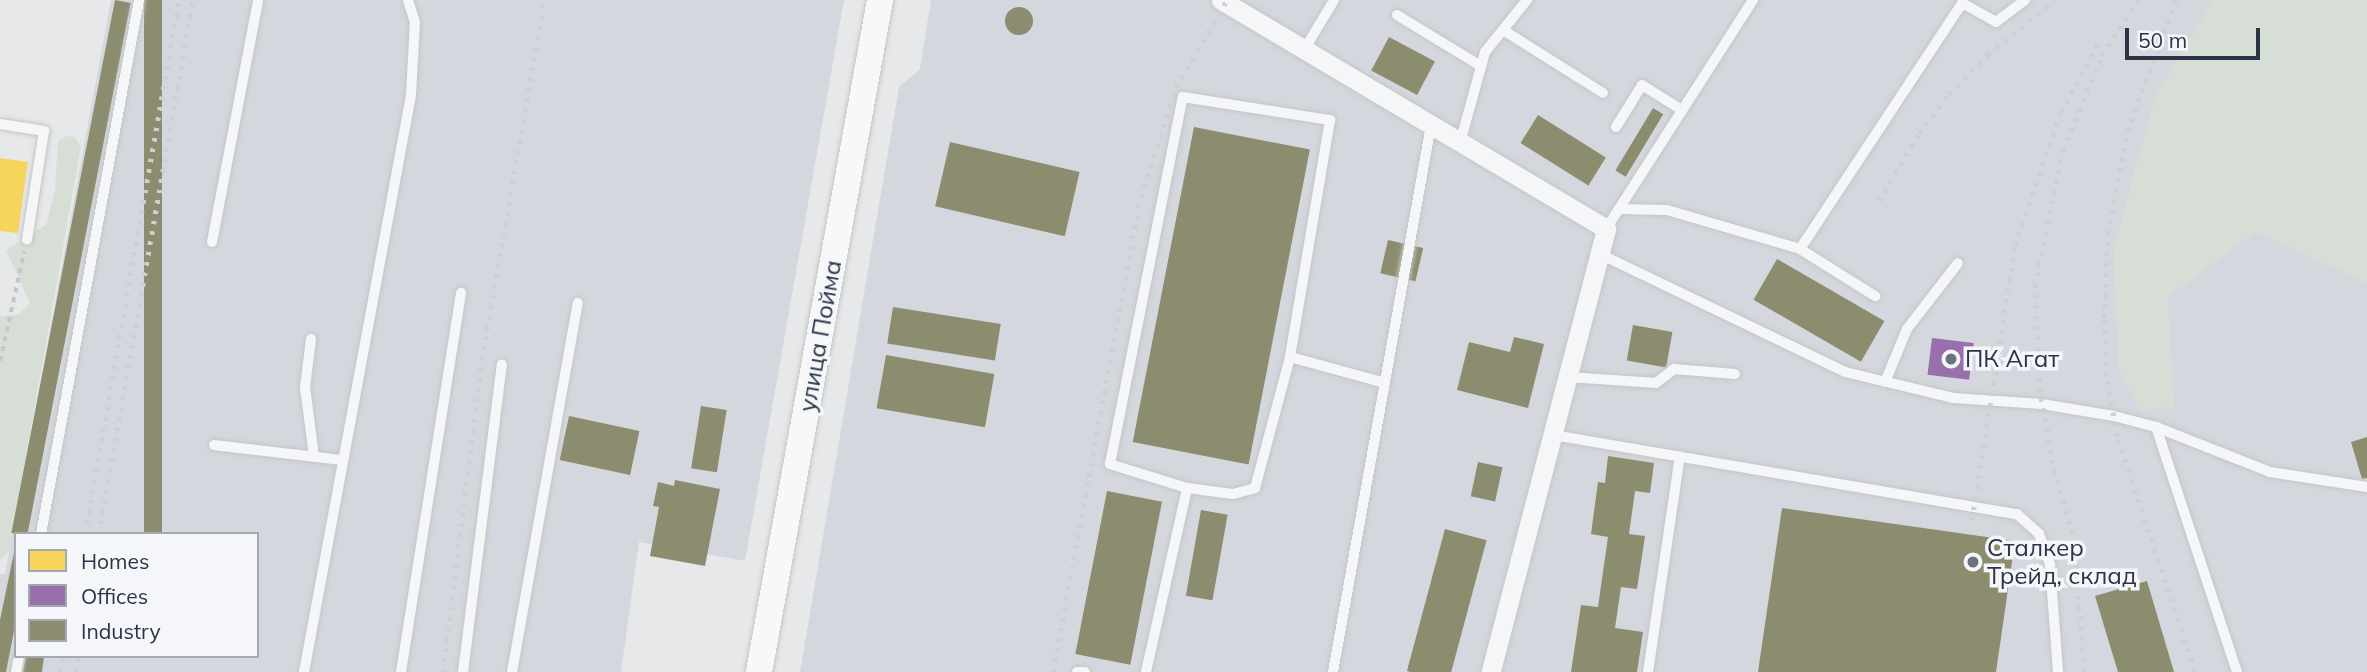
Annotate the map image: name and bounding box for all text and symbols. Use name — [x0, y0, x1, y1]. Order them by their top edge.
scale bar — [2129, 14, 2264, 58]
text: 50 m — [2138, 27, 2187, 53]
street label: улица Пойма — [792, 258, 848, 414]
place label: ПК Агат — [1965, 345, 2059, 373]
marker: ПК Агат — [1943, 351, 1959, 367]
legend — [14, 532, 259, 658]
place label: Сталкер Трейд, склад — [1987, 534, 2137, 590]
text: Homes — [81, 548, 149, 574]
marker: Сталкер Трейд, склад — [1965, 554, 1981, 570]
text: Offices — [81, 583, 148, 609]
text: Industry — [81, 618, 161, 644]

